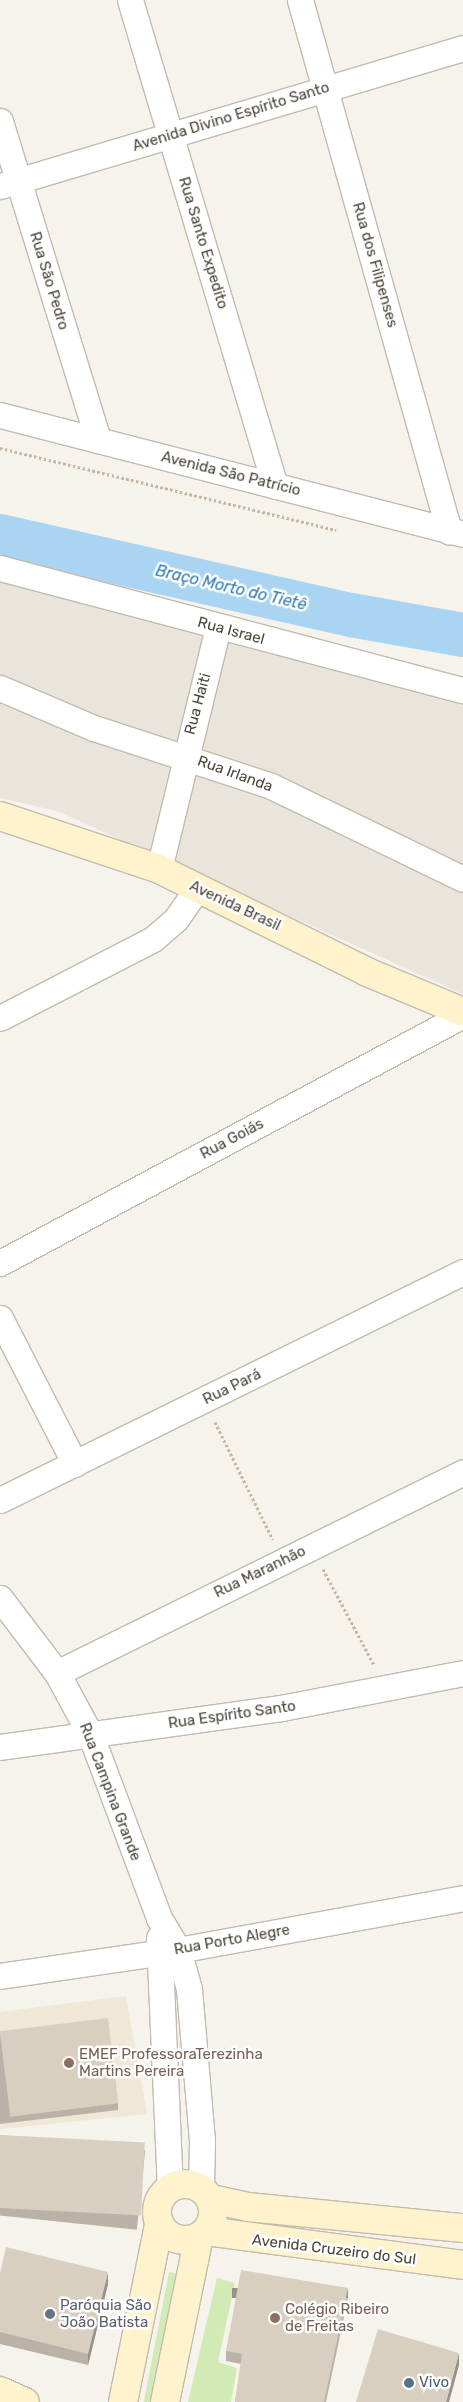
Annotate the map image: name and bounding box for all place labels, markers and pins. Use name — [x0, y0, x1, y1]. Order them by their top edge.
place label: EMEF ProfessoraTerezinha Martins Pereira — [79, 2045, 263, 2080]
marker: EMEF ProfessoraTerezinha Martins Pereira — [63, 2057, 75, 2069]
place label: Paróquia São João Batista — [60, 2296, 152, 2331]
place label: Colégio Ribeiro de Freitas — [285, 2300, 389, 2335]
marker: Paróquia São João Batista — [44, 2308, 56, 2320]
marker: Colégio Ribeiro de Freitas — [269, 2312, 281, 2324]
place label: Vivo — [419, 2374, 449, 2392]
marker: Vivo — [403, 2377, 415, 2389]

